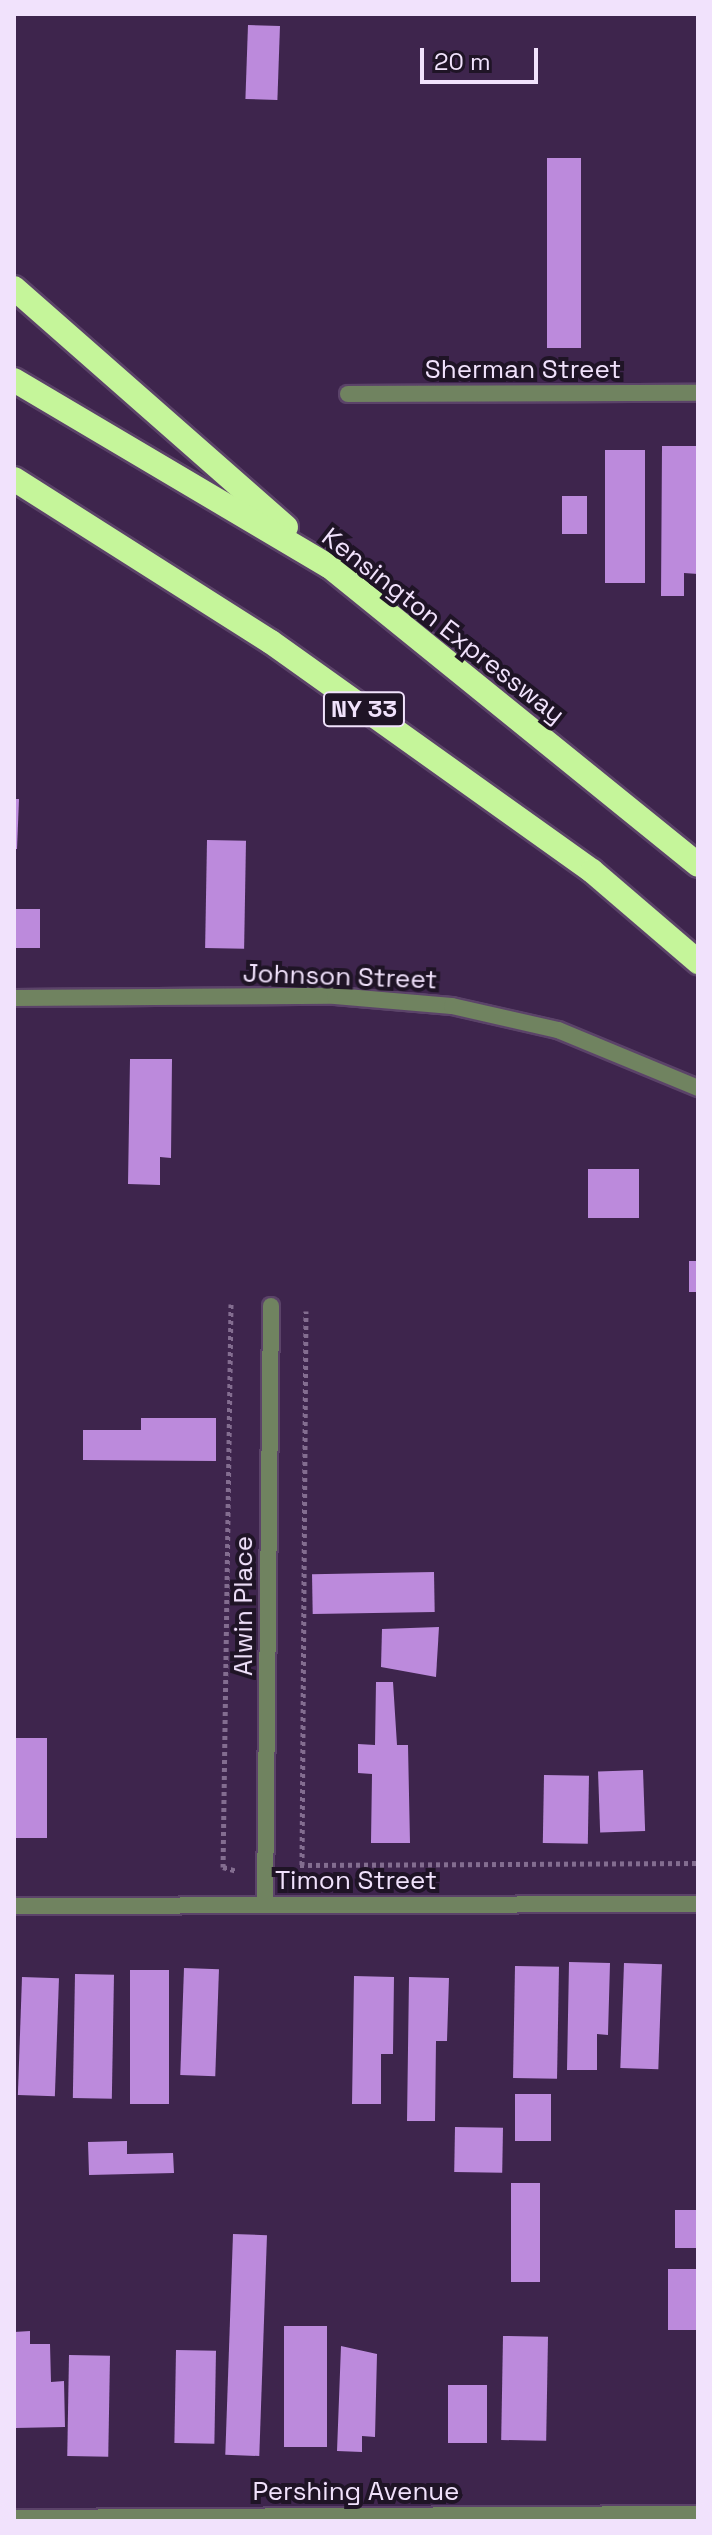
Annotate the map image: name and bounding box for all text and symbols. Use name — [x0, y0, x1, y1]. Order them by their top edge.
scale bar — [424, 32, 542, 82]
text: 20 m — [434, 46, 491, 77]
street label: Sherman Street — [425, 354, 621, 386]
street label: Kensington Expressway — [315, 522, 571, 730]
road number: NY 33 — [322, 689, 406, 729]
street label: Johnson Street — [242, 958, 438, 996]
street label: Alwin Place — [228, 1536, 260, 1676]
street label: Timon Street — [275, 1865, 437, 1897]
street label: Pershing Avenue — [252, 2476, 460, 2508]

